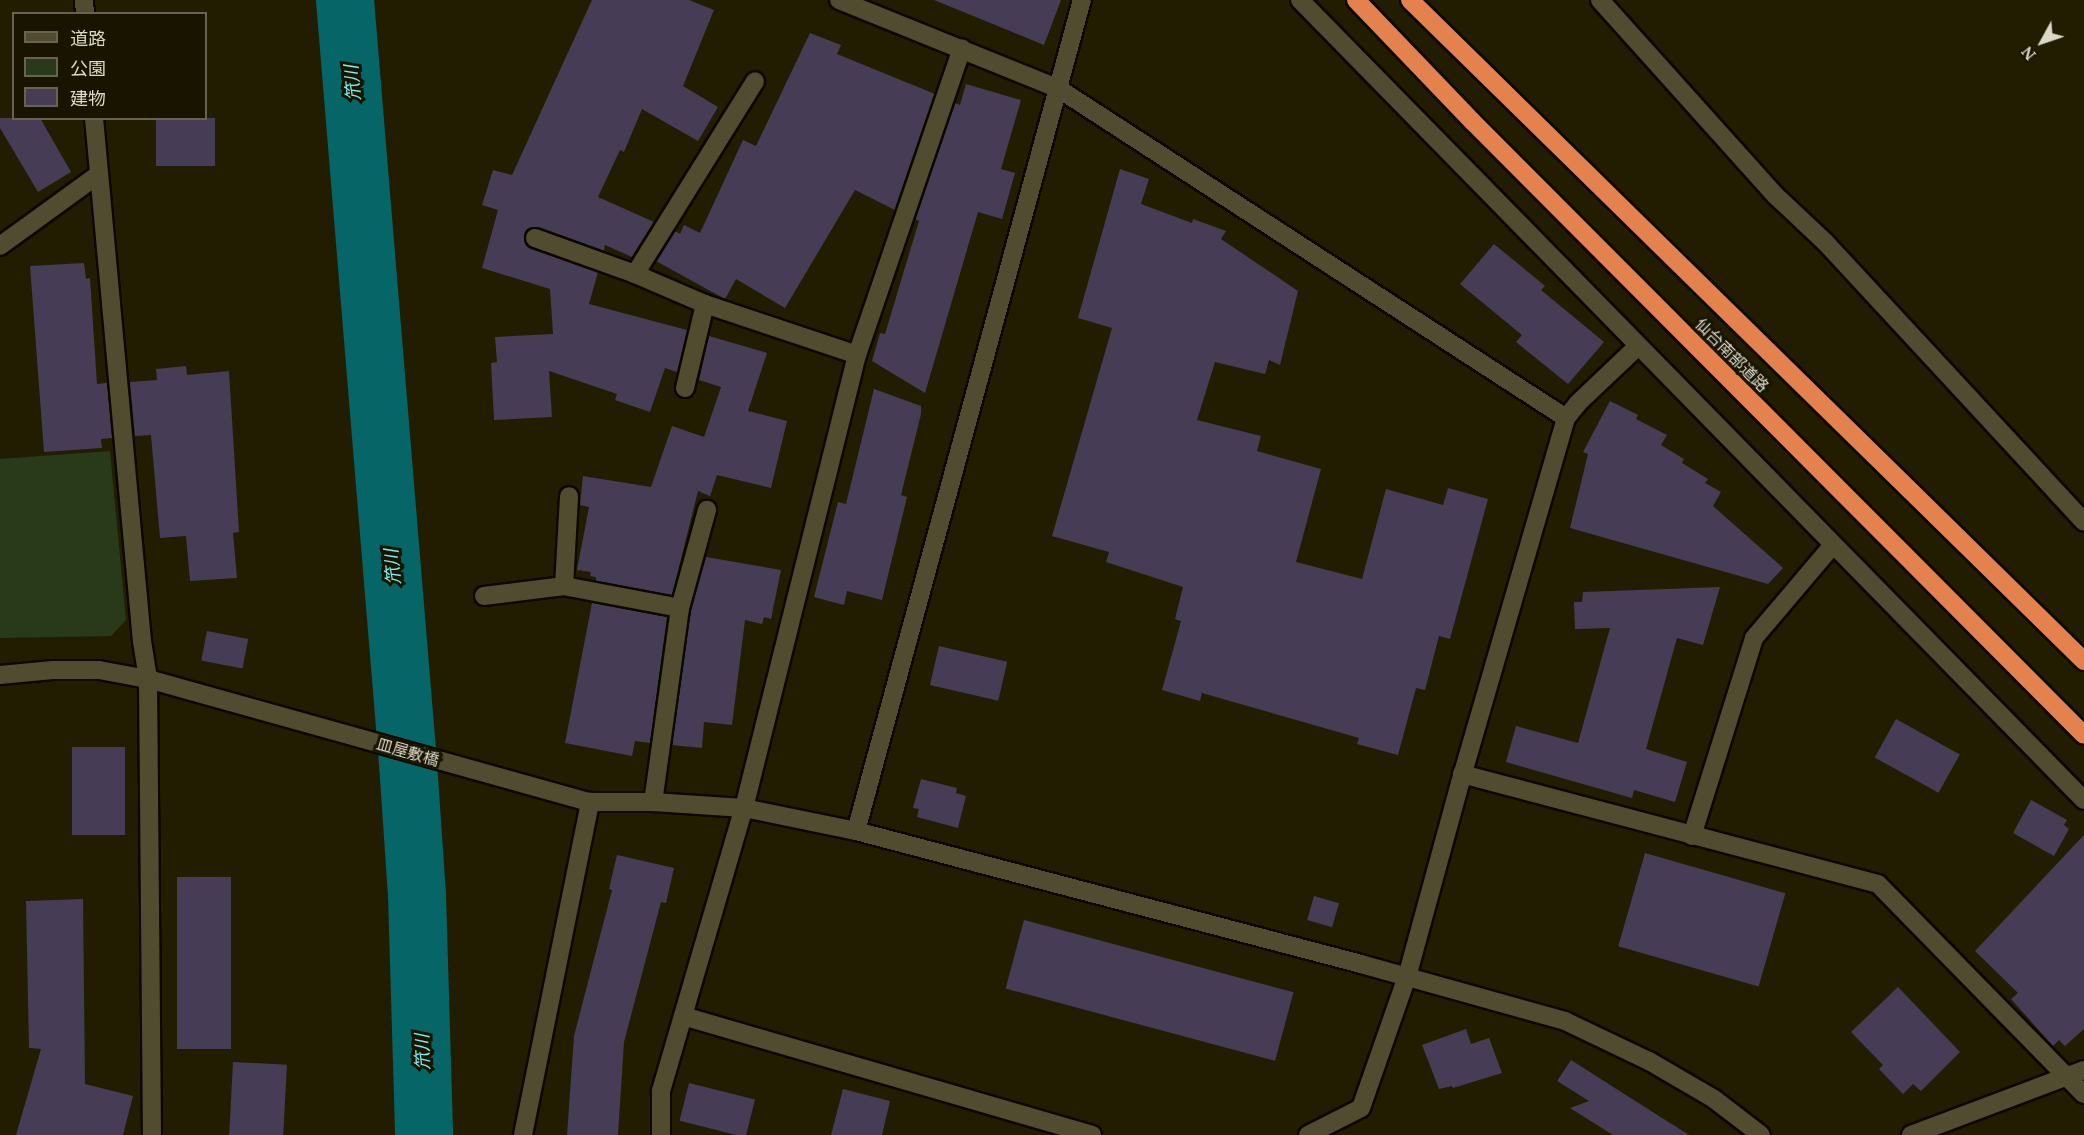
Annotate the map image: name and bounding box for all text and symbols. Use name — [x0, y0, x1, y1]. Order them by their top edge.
legend — [12, 12, 207, 120]
north arrow — [2012, 12, 2072, 72]
text: 道路 — [70, 26, 106, 50]
text: N — [2016, 42, 2041, 65]
text: 公園 — [70, 56, 106, 80]
water label: 笊川 — [340, 64, 364, 102]
text: 建物 — [70, 86, 106, 110]
street label: 仙台南部道路 — [1691, 314, 1773, 396]
water label: 笊川 — [380, 548, 404, 586]
street label: 皿屋敷橋 — [375, 734, 441, 770]
water label: 笊川 — [411, 1034, 433, 1070]

